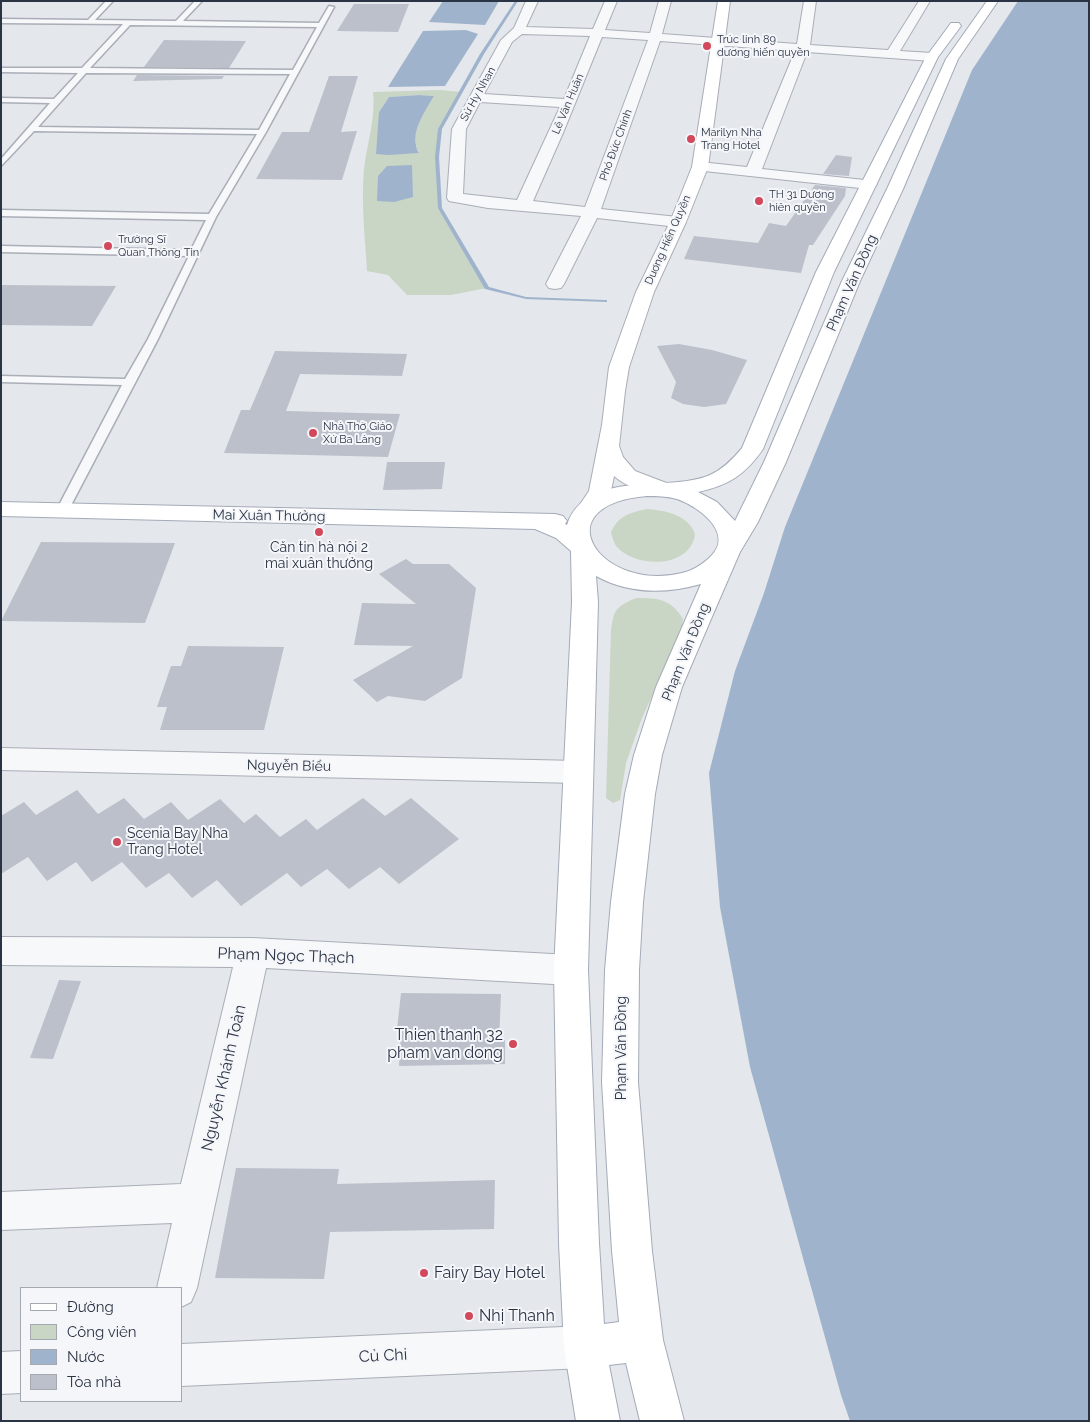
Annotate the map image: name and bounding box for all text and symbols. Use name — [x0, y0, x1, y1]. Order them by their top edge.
place label: Trúc linh 89 dương hiến quyền — [717, 33, 810, 59]
marker: Trúc linh 89 dương hiến quyền — [701, 40, 713, 52]
street label: Sử Hy Nhan — [458, 64, 498, 124]
street label: Lê Văn Huân — [549, 72, 587, 136]
street label: Phó Đức Chính — [597, 107, 635, 183]
place label: Marilyn Nha Trang Hotel — [701, 126, 762, 152]
marker: Marilyn Nha Trang Hotel — [685, 133, 697, 145]
place label: TH 31 Dương hiên quyền — [769, 188, 834, 214]
street label: Duơng Hiến Quyền — [642, 193, 694, 287]
marker: TH 31 Dương hiên quyền — [753, 195, 765, 207]
street label: Phạm Văn Đồng — [823, 232, 881, 334]
place label: Trường Sĩ Quan Thông Tin — [118, 233, 199, 259]
marker: Trường Sĩ Quan Thông Tin — [102, 240, 114, 252]
place label: Nhà Thờ Giáo Xứ Ba Làng — [323, 420, 392, 446]
marker: Nhà Thờ Giáo Xứ Ba Làng — [307, 427, 319, 439]
street label: Mai Xuân Thưởng — [212, 507, 326, 525]
marker: Căn tin hà nội 2 mai xuân thưởng — [313, 526, 325, 538]
place label: Căn tin hà nội 2 mai xuân thưởng — [265, 540, 373, 572]
street label: Phạm Văn Đồng — [659, 600, 713, 704]
street label: Nguyễn Biểu — [247, 757, 331, 775]
place label: Scenia Bay Nha Trang Hotel — [127, 826, 228, 859]
marker: Scenia Bay Nha Trang Hotel — [111, 836, 123, 848]
street label: Phạm Ngọc Thạch — [217, 944, 355, 968]
street label: Phạm Văn Đồng — [614, 996, 630, 1100]
street label: Nguyễn Khánh Toàn — [198, 1003, 250, 1153]
place label: Thien thanh 32 pham van dong — [387, 1025, 503, 1063]
marker: Thien thanh 32 pham van dong — [507, 1038, 519, 1050]
place label: Fairy Bay Hotel — [434, 1263, 545, 1283]
marker: Fairy Bay Hotel — [418, 1267, 430, 1279]
legend — [20, 1287, 182, 1402]
text: Đường — [67, 1298, 114, 1316]
place label: Nhị Thanh — [479, 1306, 555, 1326]
marker: Nhị Thanh — [463, 1310, 475, 1322]
text: Công viên — [67, 1323, 136, 1341]
street label: Củ Chi — [358, 1345, 408, 1367]
text: Nước — [67, 1348, 105, 1366]
text: Tòa nhà — [67, 1373, 121, 1391]

